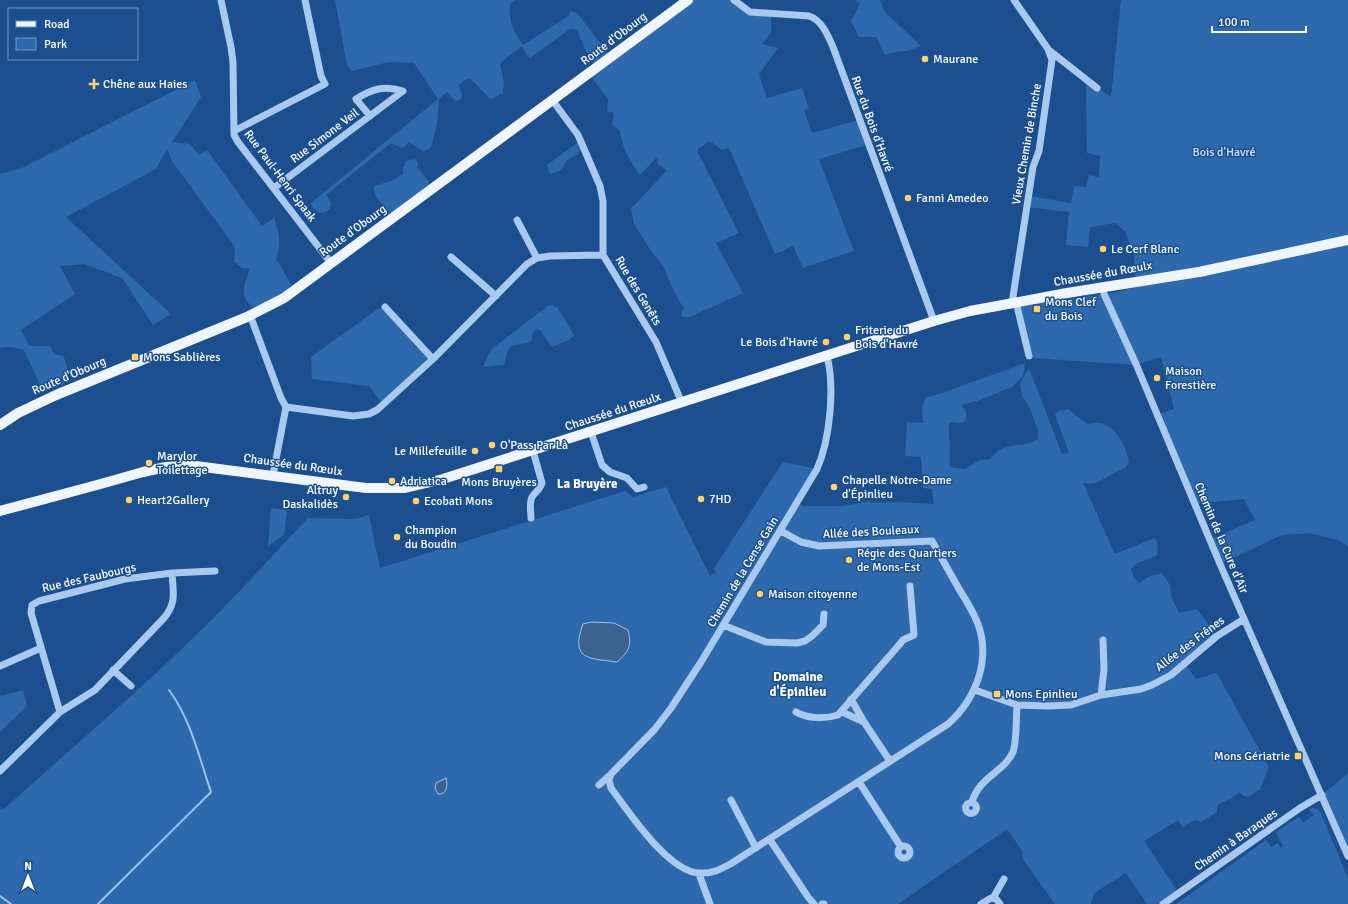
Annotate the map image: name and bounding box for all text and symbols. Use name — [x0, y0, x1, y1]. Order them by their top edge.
legend — [8, 8, 138, 60]
scale bar — [1212, 8, 1306, 34]
street label: Route d'Obourg — [578, 9, 650, 69]
text: 100 m — [1218, 15, 1250, 30]
text: Road — [44, 17, 70, 32]
text: Park — [44, 37, 67, 52]
place label: Maurane — [933, 52, 978, 67]
marker: Maurane — [920, 54, 930, 64]
street label: Rue du Bois d'Havré — [848, 74, 896, 174]
place label: Chêne aux Haies — [103, 77, 188, 92]
marker: Chêne aux Haies — [88, 78, 100, 90]
street label: Vieux Chemin de Binche — [1009, 82, 1045, 206]
street label: Rue Simone Veil — [288, 105, 363, 167]
street label: Rue Paul-Henri Spaak — [241, 127, 319, 225]
park label: Bois d'Havré — [1192, 145, 1256, 160]
place label: Fanni Amedeo — [916, 191, 988, 206]
marker: Fanni Amedeo — [903, 193, 913, 203]
street label: Route d'Obourg — [317, 202, 389, 260]
place label: Le Cerf Blanc — [1111, 242, 1180, 257]
marker: Le Cerf Blanc — [1098, 244, 1108, 254]
street label: Rue des Genêts — [611, 254, 665, 328]
street label: Chaussée du Rœulx — [1053, 258, 1154, 290]
place label: Mons Clef du Bois — [1045, 295, 1097, 324]
marker: Mons Clef du Bois — [1032, 304, 1042, 314]
place label: Friterie du Bois d'Havré — [855, 323, 918, 352]
marker: Friterie du Bois d'Havré — [842, 332, 852, 342]
place label: Le Bois d'Havré — [740, 335, 818, 350]
marker: Le Bois d'Havré — [821, 337, 831, 347]
place label: Mons Sablières — [143, 350, 221, 365]
marker: Mons Sablières — [130, 352, 140, 362]
street label: Route d'Obourg — [30, 354, 108, 398]
place label: Maison Forestière — [1165, 364, 1216, 393]
marker: Maison Forestière — [1152, 373, 1162, 383]
street label: Chaussée du Rœulx — [563, 389, 663, 435]
place label: O'Pass Par Là — [500, 438, 568, 453]
marker: O'Pass Par Là — [487, 440, 497, 450]
place label: Le Millefeuille — [394, 444, 467, 459]
marker: Le Millefeuille — [470, 446, 480, 456]
place label: Marylor Toilettage — [157, 449, 208, 478]
street label: Chaussée du Rœulx — [243, 451, 344, 479]
marker: Marylor Toilettage — [144, 458, 154, 468]
marker: Mons Bruyères — [494, 464, 504, 474]
place label: Chapelle Notre-Dame d'Épinlieu — [842, 473, 952, 502]
place label: Adriatica — [400, 474, 447, 489]
place label: Mons Bruyères — [461, 475, 537, 490]
marker: Adriatica — [387, 476, 397, 486]
district label: La Bruyère — [557, 476, 618, 492]
street label: Chemin de la Cure d'Air — [1191, 480, 1251, 596]
marker: Chapelle Notre-Dame d'Épinlieu — [829, 482, 839, 492]
place label: Altruy Daskalidès — [283, 483, 338, 512]
marker: Altruy Daskalidès — [341, 492, 351, 502]
place label: 7HD — [709, 492, 732, 507]
place label: Heart2Gallery — [137, 493, 210, 508]
place label: Ecobati Mons — [424, 494, 493, 509]
marker: 7HD — [696, 494, 706, 504]
marker: Heart2Gallery — [124, 495, 134, 505]
marker: Ecobati Mons — [411, 496, 421, 506]
street label: Chemin de la Cense Gain — [704, 514, 782, 630]
street label: Allée des Bouleaux — [822, 522, 920, 542]
place label: Champion du Boudin — [405, 523, 457, 552]
marker: Champion du Boudin — [392, 532, 402, 542]
place label: Régie des Quartiers de Mons-Est — [857, 546, 957, 575]
marker: Régie des Quartiers de Mons-Est — [844, 555, 854, 565]
street label: Rue des Faubourgs — [41, 560, 137, 596]
place label: Maison citoyenne — [768, 587, 857, 602]
marker: Maison citoyenne — [755, 589, 765, 599]
street label: Allée des Frênes — [1152, 613, 1228, 675]
district label: Domaine d'Épinlieu — [770, 669, 826, 700]
place label: Mons Epinlieu — [1005, 687, 1078, 702]
marker: Mons Epinlieu — [992, 689, 1002, 699]
place label: Mons Gériatrie — [1214, 749, 1290, 764]
marker: Mons Gériatrie — [1293, 751, 1303, 761]
street label: Chemin à Baraques — [1191, 806, 1281, 874]
north arrow — [8, 856, 48, 896]
text: N — [24, 860, 32, 873]

